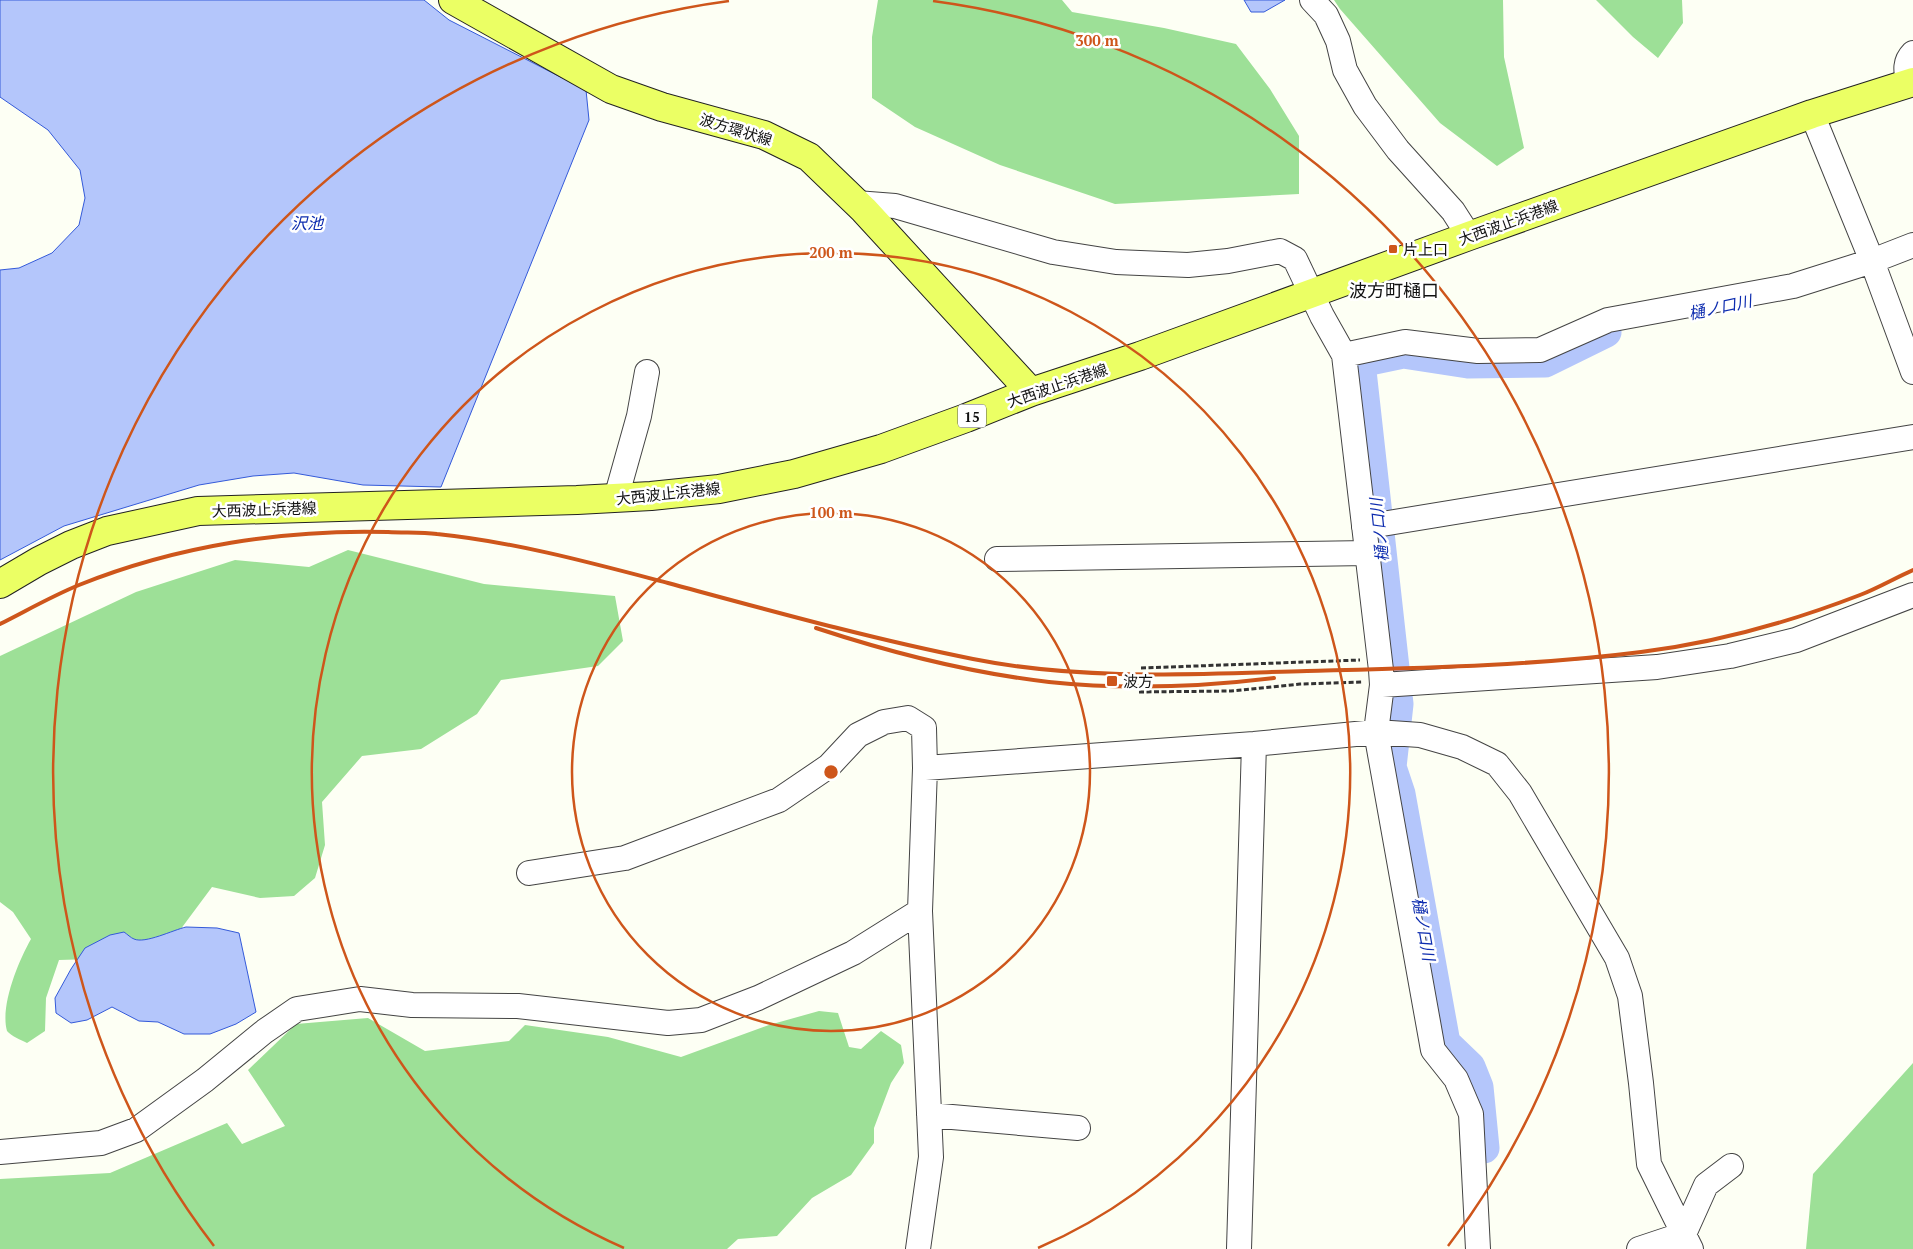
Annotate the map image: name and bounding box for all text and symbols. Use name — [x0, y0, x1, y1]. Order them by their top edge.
text: 300 m — [1075, 30, 1119, 50]
street label: 波方環状線 — [697, 108, 775, 150]
street label: 大西波止浜港線 — [1455, 195, 1561, 249]
water label: 沢池 — [291, 212, 325, 234]
place label: 片上口 — [1403, 239, 1448, 259]
text: 200 m — [809, 242, 853, 262]
marker: 片上口 — [1387, 243, 1399, 255]
district label: 波方町樋口 — [1349, 278, 1439, 302]
water label: 樋ノ口川 — [1686, 289, 1756, 324]
street label: 大西波止浜港線 — [1004, 358, 1110, 412]
road number: 15 — [958, 404, 986, 428]
street label: 大西波止浜港線 — [615, 478, 721, 508]
water label: 樋ノ口川 — [1365, 495, 1393, 563]
street label: 大西波止浜港線 — [211, 497, 317, 521]
text: 100 m — [809, 502, 853, 522]
place label: 波方 — [1123, 671, 1153, 691]
marker: 波方 — [1105, 674, 1119, 688]
centre of rings — [822, 763, 840, 781]
water label: 樋ノ口川 — [1408, 896, 1441, 964]

